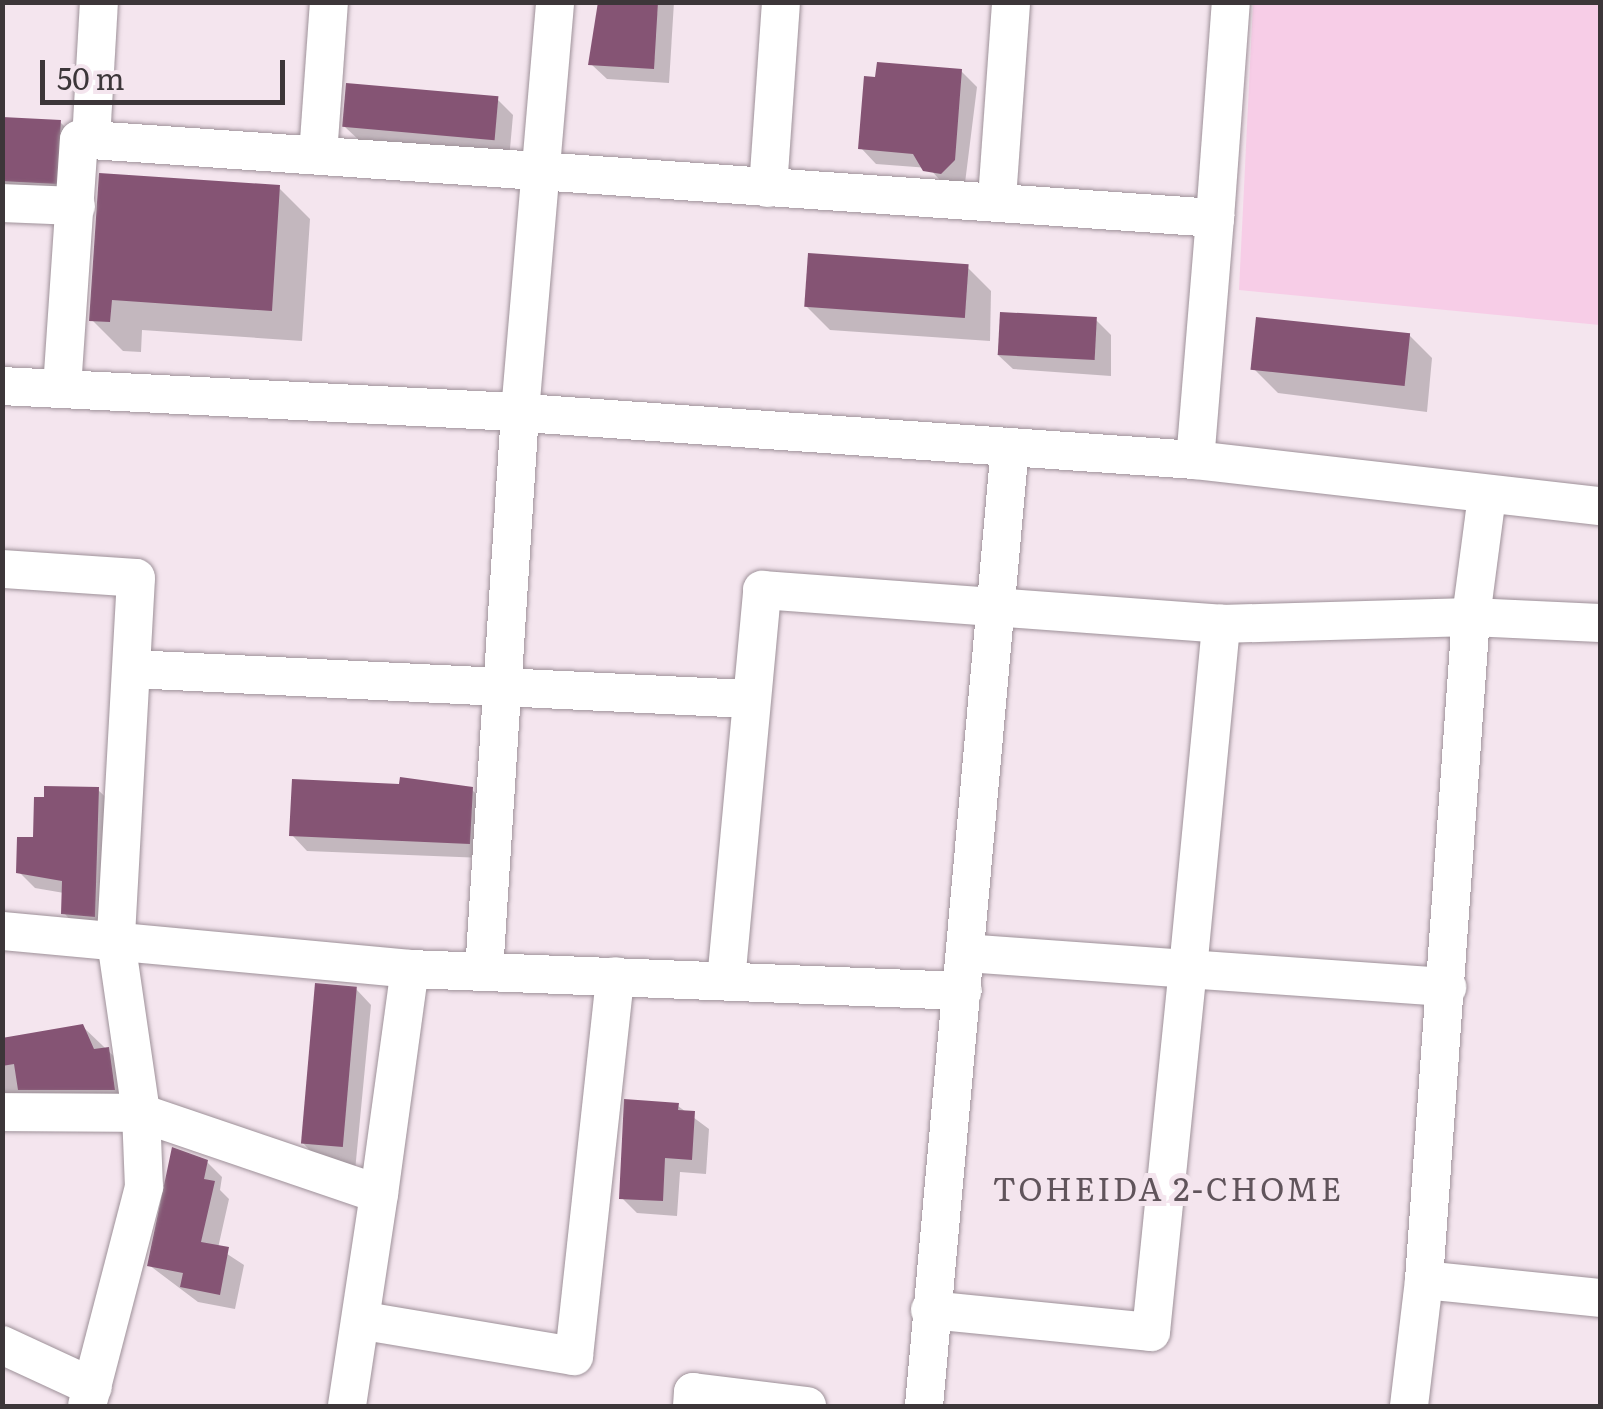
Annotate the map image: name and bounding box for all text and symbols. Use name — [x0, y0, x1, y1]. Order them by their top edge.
scale bar — [45, 40, 290, 102]
text: 50 m — [57, 55, 125, 99]
district label: TOHEIDA 2-CHOME — [992, 1168, 1344, 1206]

